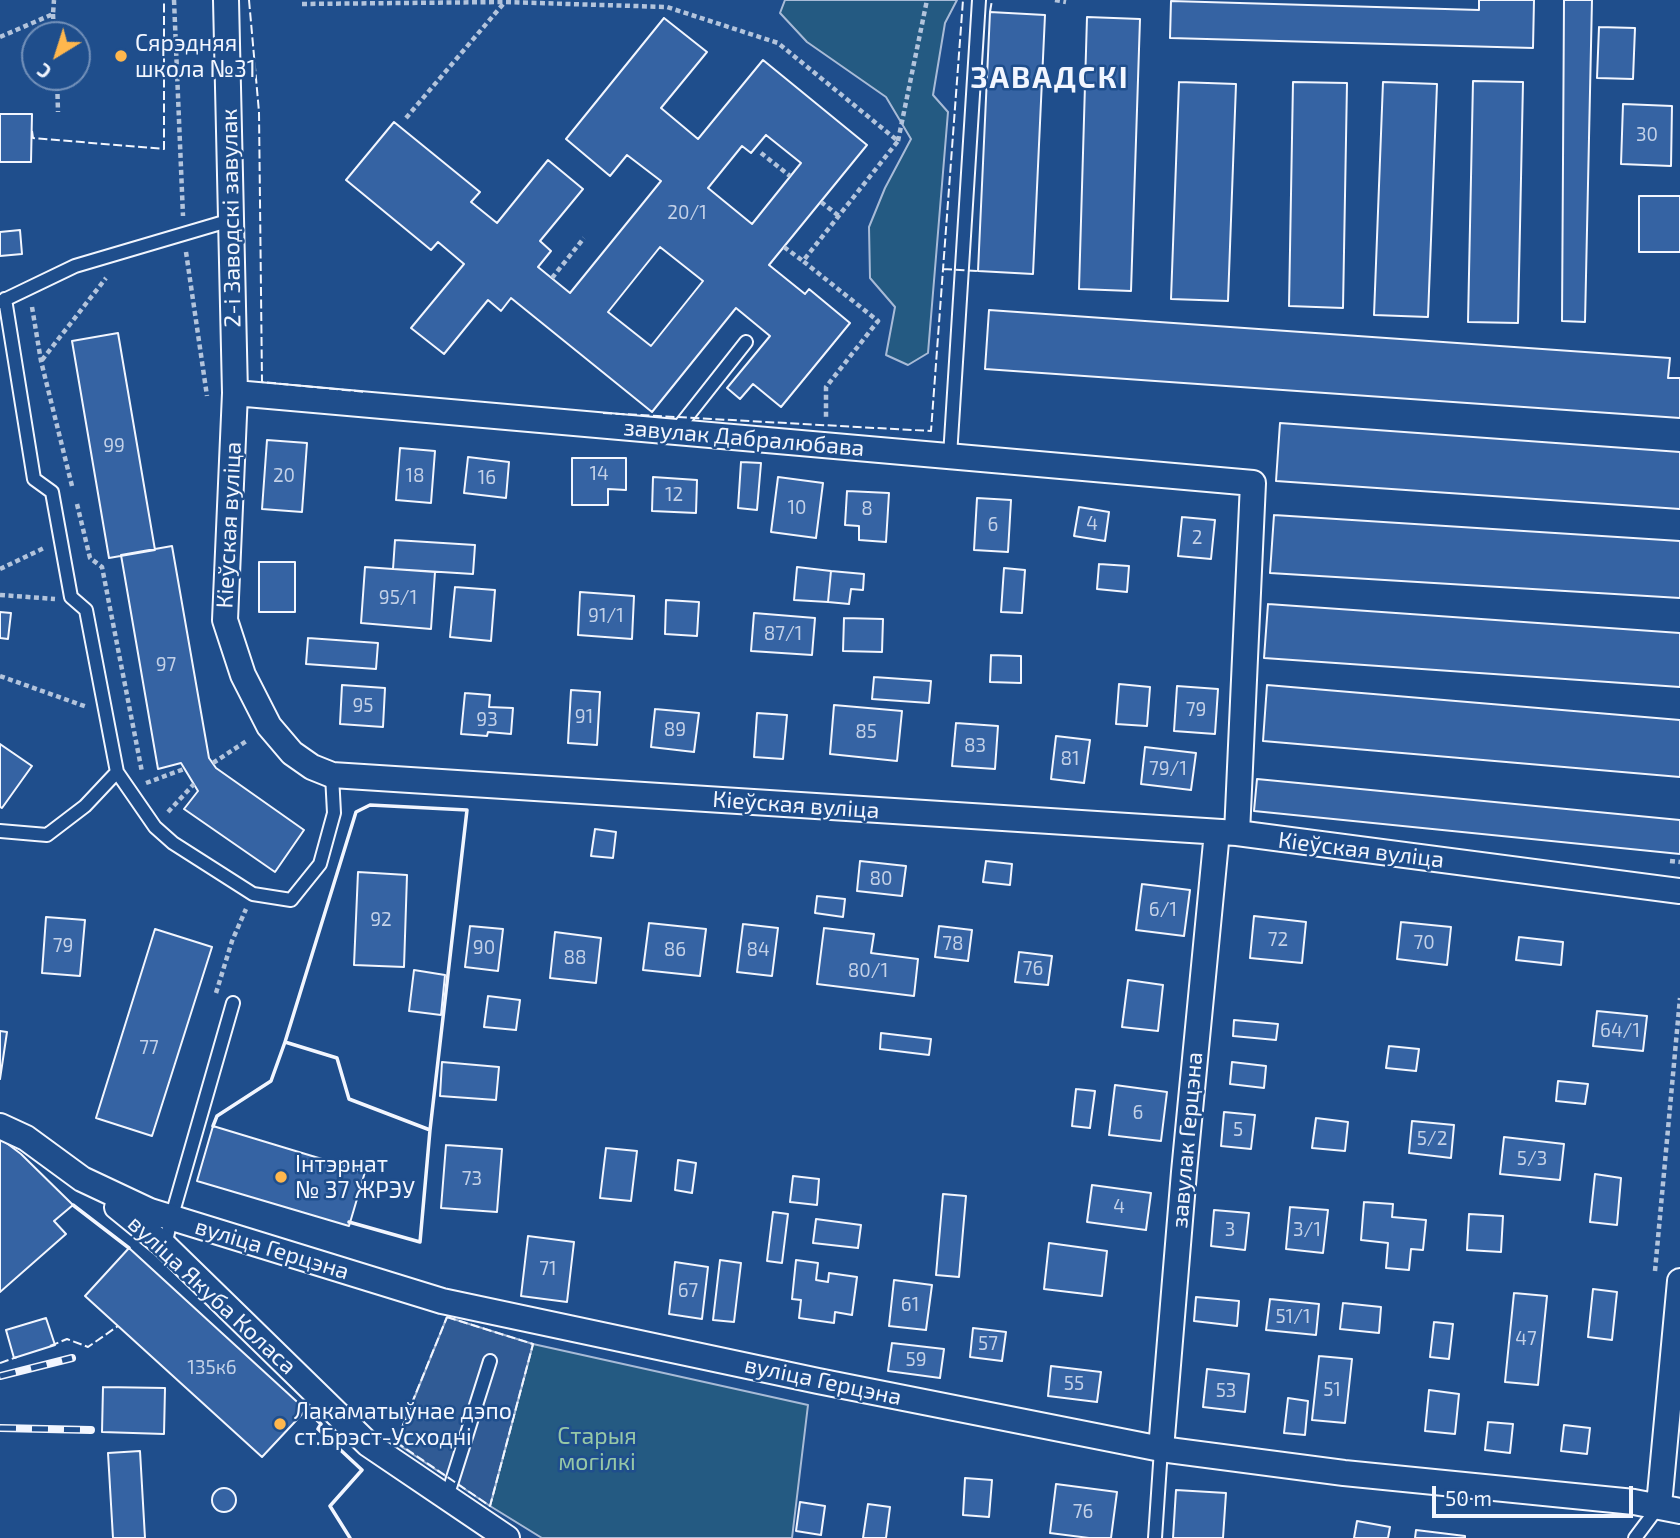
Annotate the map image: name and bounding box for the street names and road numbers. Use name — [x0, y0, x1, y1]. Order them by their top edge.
street label: 2-і Заводскі завулак — [215, 108, 247, 328]
street label: завулак Дабралюбава — [622, 414, 866, 462]
street label: Кіеўская вуліца — [211, 441, 247, 609]
street label: Кіеўская вуліца — [712, 785, 880, 825]
street label: Кіеўская вуліца — [1276, 826, 1446, 874]
street label: завулак Герцэна — [1166, 1051, 1208, 1229]
street label: вуліца Якуба Коласа — [122, 1210, 302, 1380]
street label: вуліца Герцэна — [192, 1212, 352, 1286]
street label: вуліца Герцэна — [742, 1351, 904, 1411]

